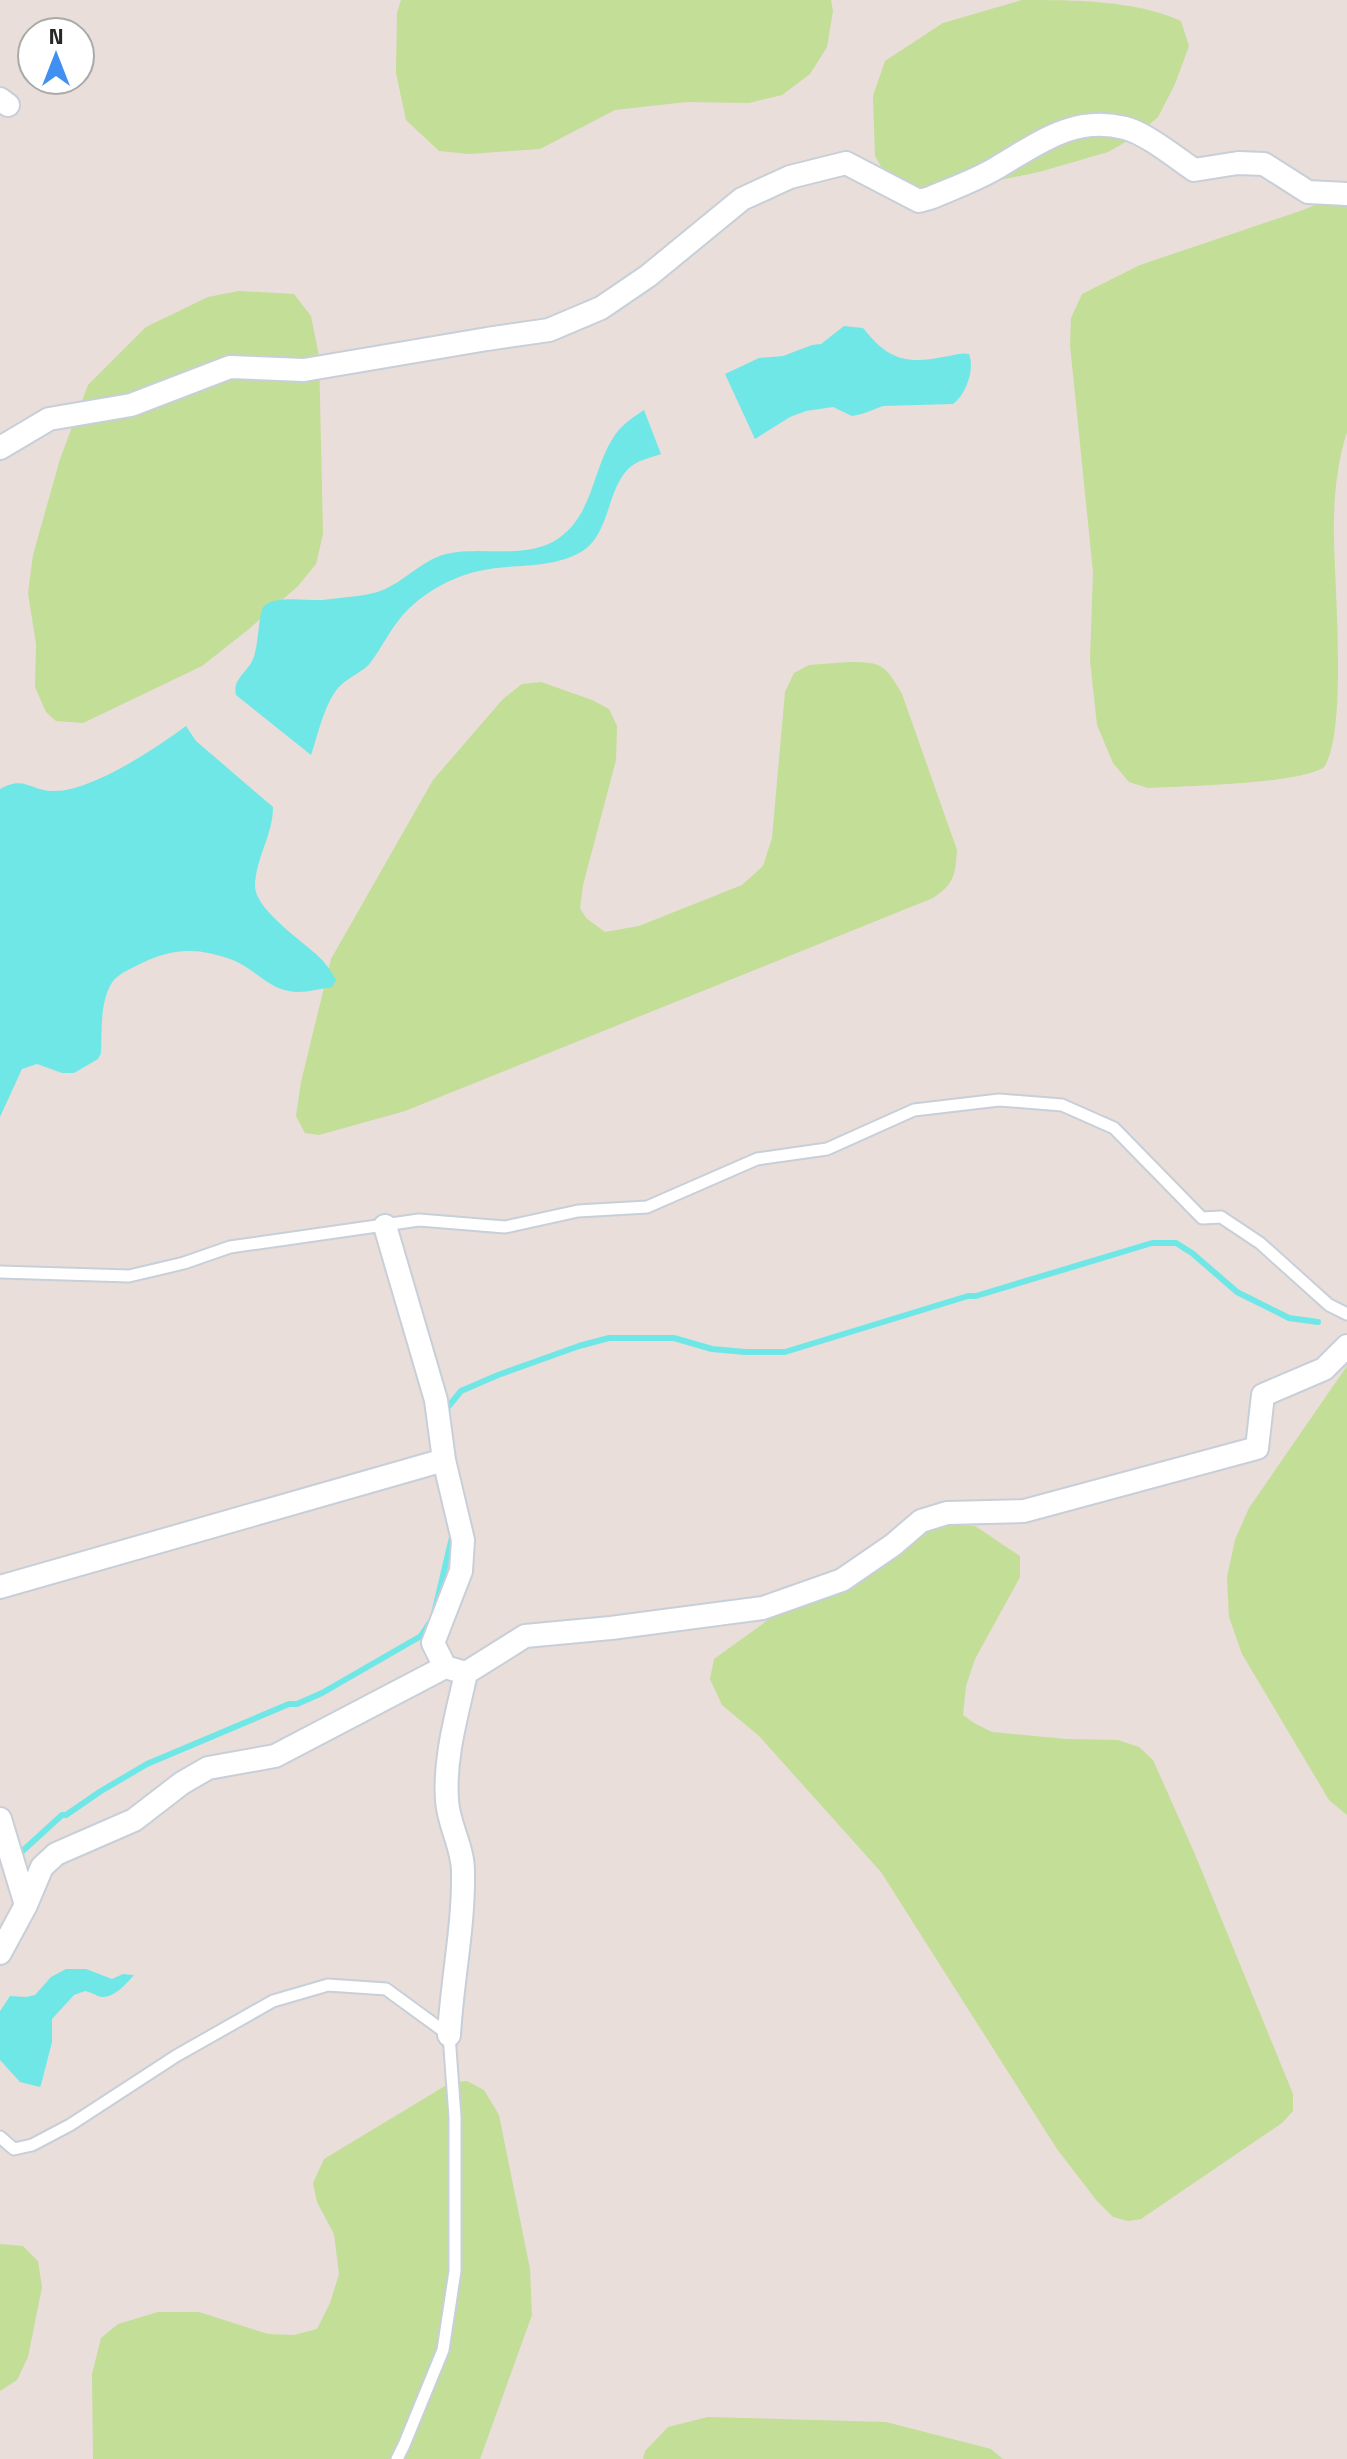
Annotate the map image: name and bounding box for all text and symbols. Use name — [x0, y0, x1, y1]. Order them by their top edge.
north arrow — [16, 16, 96, 96]
text: N — [48, 19, 64, 53]

